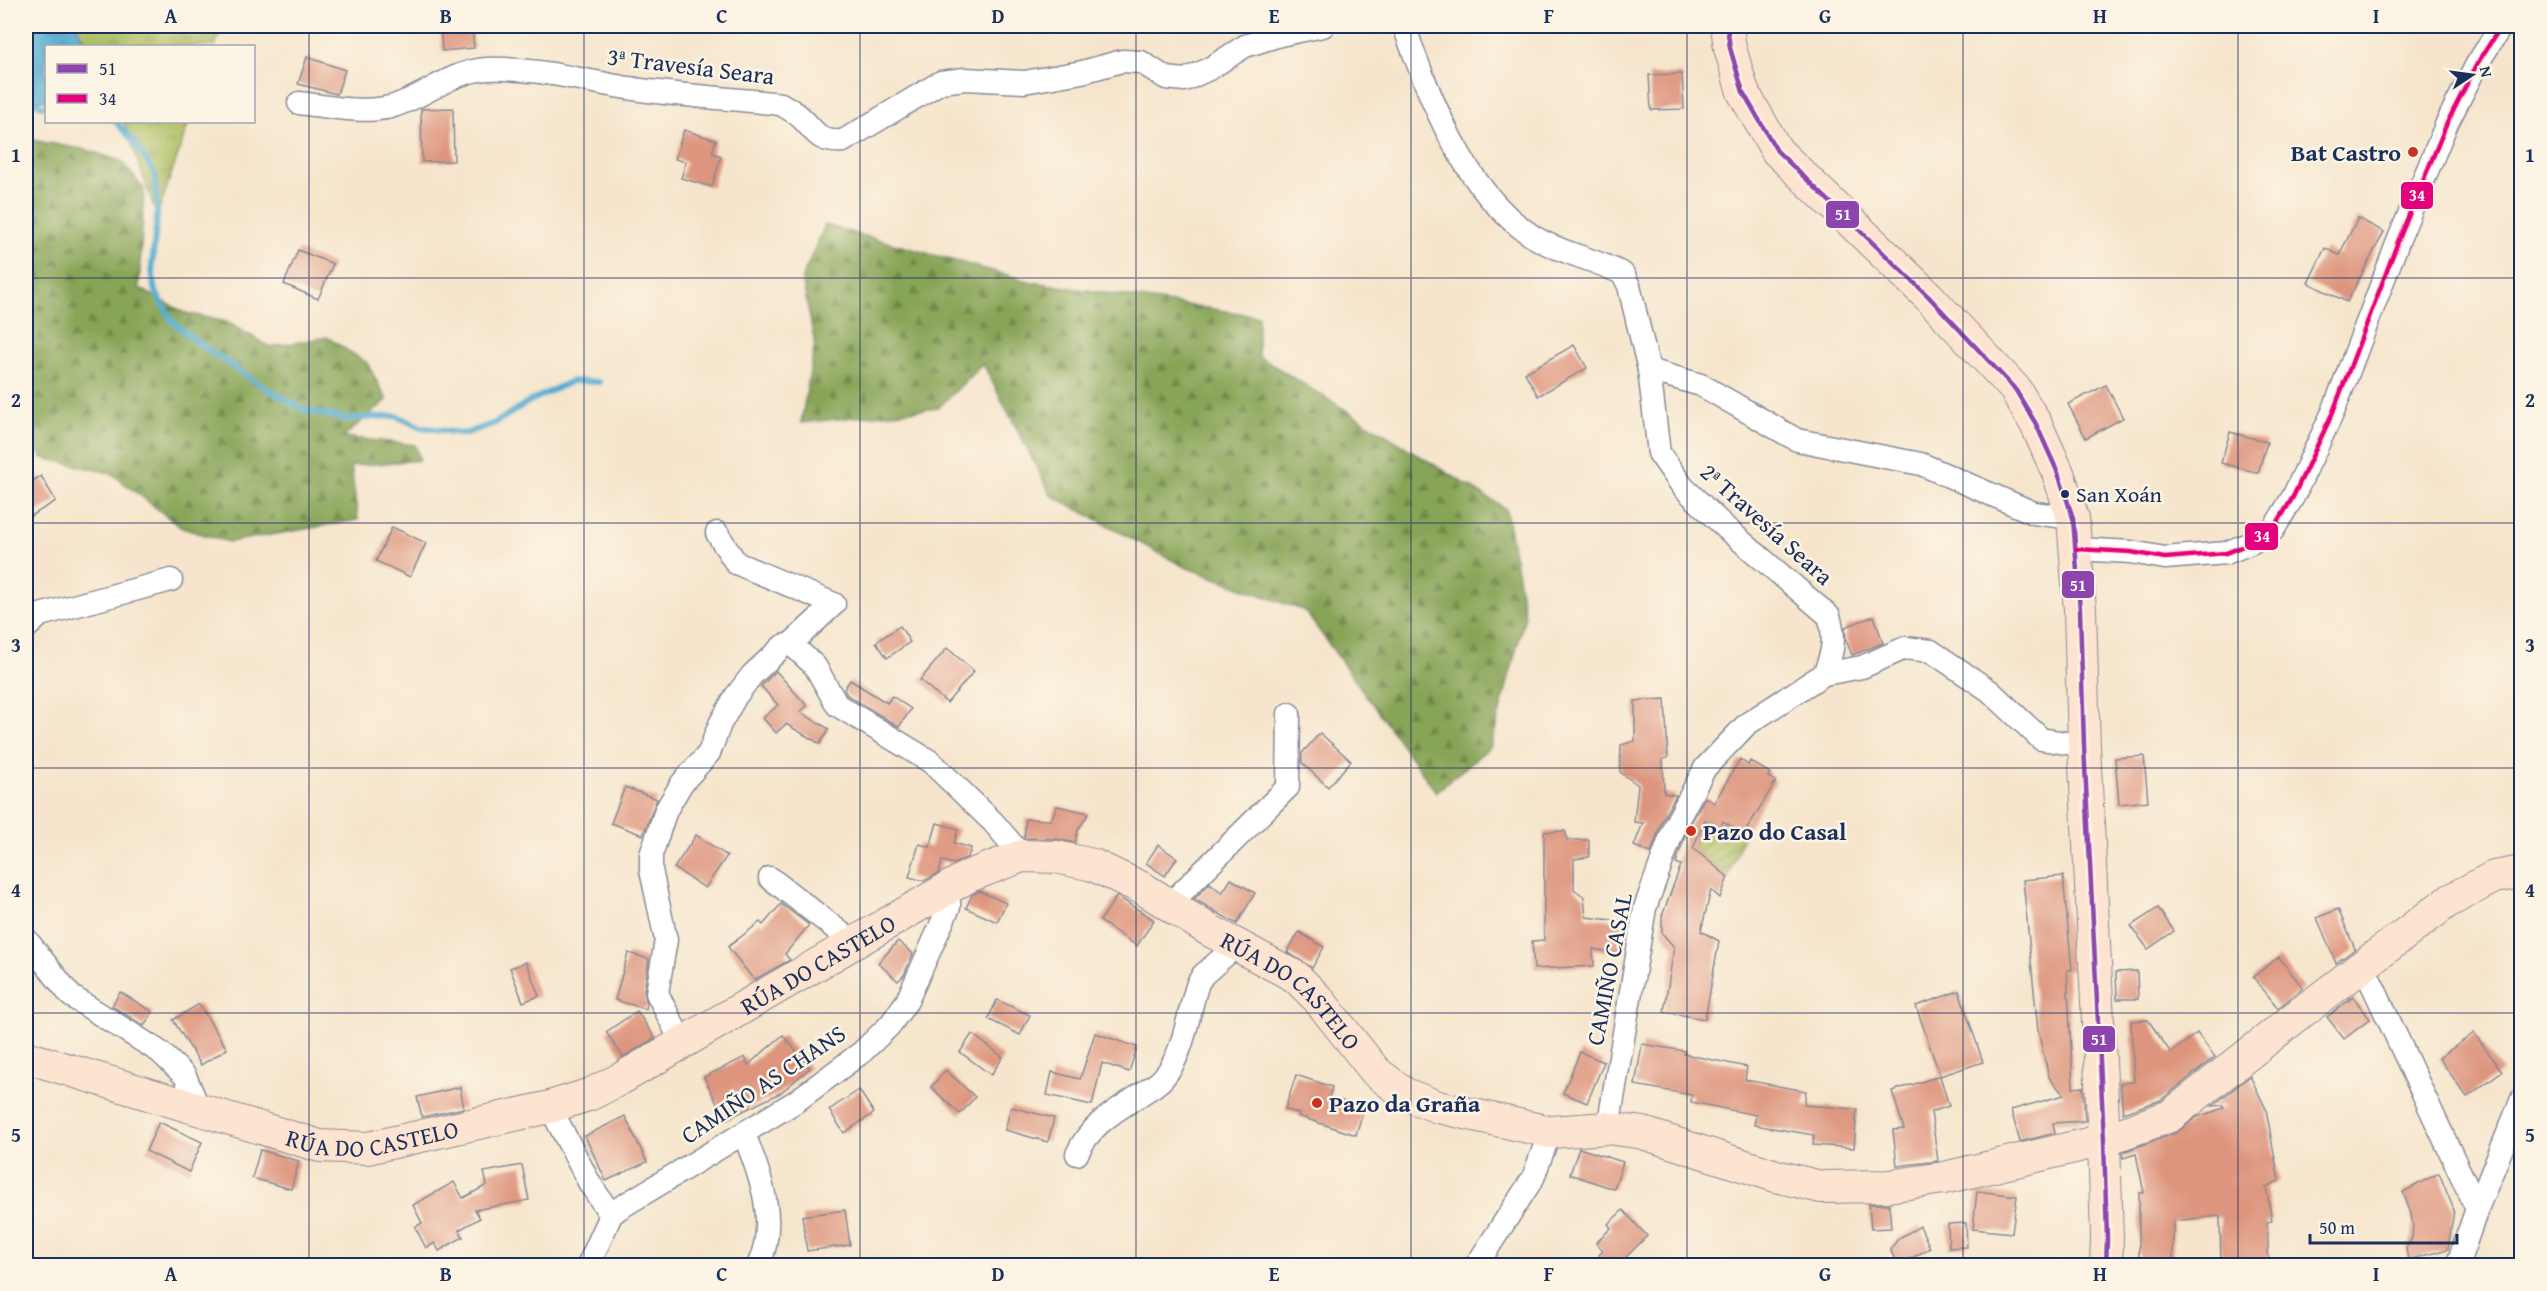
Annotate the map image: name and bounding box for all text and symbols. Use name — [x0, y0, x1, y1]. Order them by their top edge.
text: A — [165, 1, 178, 30]
text: B — [440, 1, 452, 30]
text: C — [716, 1, 728, 30]
text: D — [991, 1, 1005, 30]
text: E — [1269, 1, 1280, 30]
text: F — [1544, 1, 1554, 30]
text: G — [1819, 1, 1831, 30]
text: H — [2093, 1, 2107, 30]
text: I — [2373, 1, 2379, 30]
street label: 3ª Travesía Seara — [605, 38, 777, 94]
legend — [45, 45, 255, 123]
north arrow — [2442, 45, 2502, 105]
text: 51 — [99, 55, 116, 82]
text: N — [2474, 64, 2500, 80]
text: 34 — [99, 85, 116, 112]
place label: Bat Castro — [2291, 135, 2401, 170]
text: 1 — [11, 140, 21, 169]
text: 1 — [2525, 140, 2535, 169]
marker: Bat Castro — [2406, 145, 2420, 159]
line badge: 34 — [2400, 181, 2434, 210]
text: 34 — [2409, 183, 2425, 207]
line badge: 51 — [1825, 200, 1860, 229]
text: 51 — [1835, 202, 1851, 226]
text: 2 — [11, 385, 21, 414]
text: 2 — [2525, 385, 2535, 414]
street label: 2ª Travesía Seara — [1693, 455, 1842, 594]
place label: San Xoán — [2076, 478, 2163, 510]
marker: San Xoán — [2059, 488, 2071, 500]
line badge: 34 — [2244, 522, 2279, 551]
text: 34 — [2254, 524, 2270, 548]
line badge: 51 — [2061, 570, 2095, 599]
text: 51 — [2070, 573, 2086, 597]
text: 3 — [11, 630, 21, 659]
text: 3 — [2525, 630, 2535, 659]
place label: Pazo do Casal — [1703, 814, 1847, 849]
marker: Pazo do Casal — [1684, 824, 1698, 838]
text: 4 — [11, 875, 21, 904]
text: 4 — [2525, 875, 2535, 904]
street label: CAMIÑO CASAL — [1577, 890, 1641, 1048]
street label: RÚA DO CASTELO — [733, 905, 902, 1023]
street label: RÚA DO CASTELO — [1215, 922, 1369, 1057]
street label: CAMIÑO AS CHANS — [674, 1016, 852, 1152]
line badge: 51 — [2082, 1025, 2116, 1053]
text: 51 — [2091, 1027, 2107, 1051]
place label: Pazo da Graña — [1329, 1086, 1481, 1121]
marker: Pazo da Graña — [1310, 1096, 1324, 1110]
street label: RÚA DO CASTELO — [282, 1111, 462, 1166]
text: 5 — [11, 1120, 21, 1149]
text: 5 — [2525, 1120, 2535, 1149]
scale bar — [2310, 1207, 2457, 1245]
text: 50 m — [2319, 1214, 2355, 1241]
text: A — [165, 1259, 178, 1288]
text: B — [440, 1259, 452, 1288]
text: C — [716, 1259, 728, 1288]
text: D — [991, 1259, 1005, 1288]
text: E — [1269, 1259, 1280, 1288]
text: F — [1544, 1259, 1554, 1288]
text: G — [1819, 1259, 1831, 1288]
text: H — [2093, 1259, 2107, 1288]
text: I — [2373, 1259, 2379, 1288]

